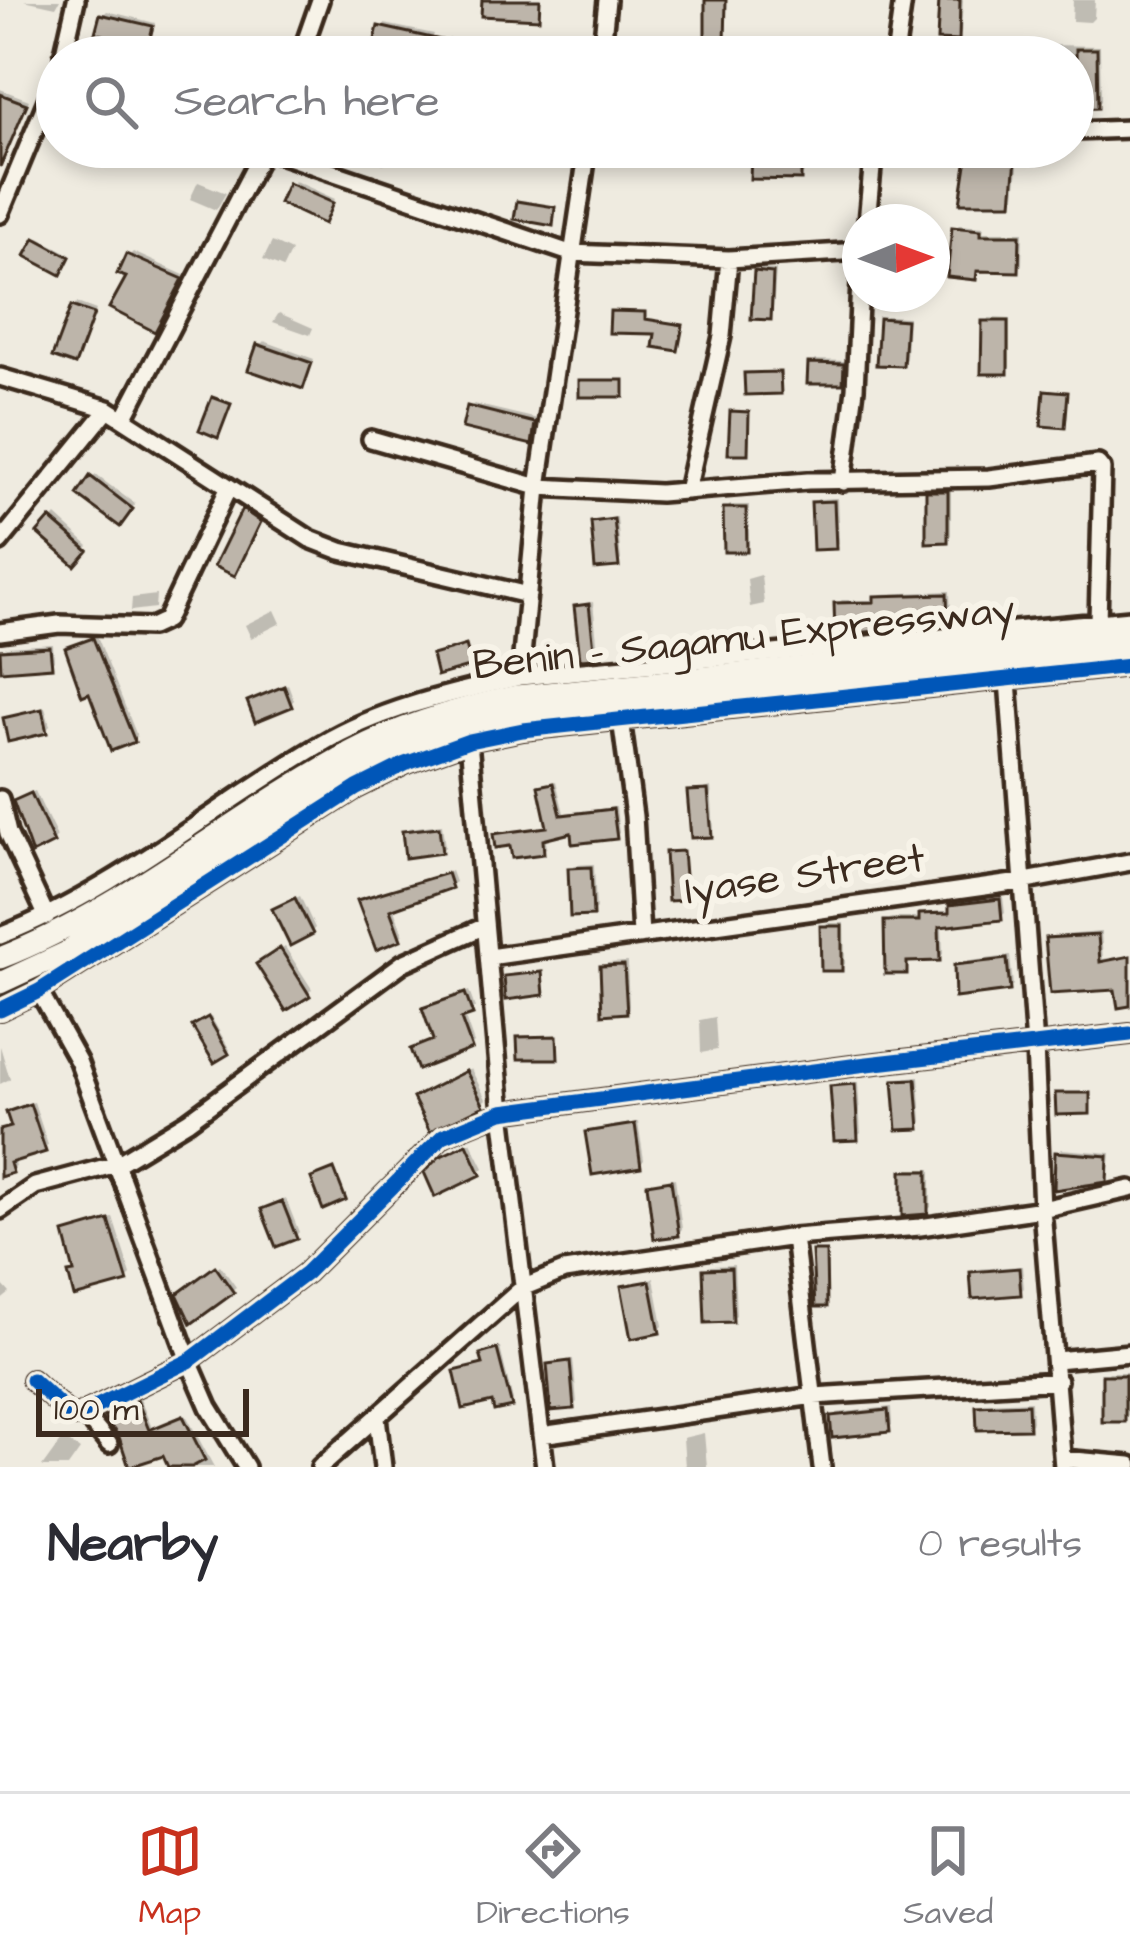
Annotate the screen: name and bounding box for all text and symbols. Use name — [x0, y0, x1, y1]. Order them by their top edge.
search box — [36, 36, 1094, 168]
icon: search — [78, 69, 144, 135]
text: Search here — [174, 71, 440, 133]
north arrow — [842, 204, 950, 312]
street label: Benin - Sagamu Expressway — [470, 581, 1018, 696]
street label: Iyase Street — [682, 830, 929, 921]
scale bar — [36, 1383, 249, 1436]
text: 100 m — [54, 1387, 139, 1433]
text: Nearby — [48, 1510, 218, 1581]
text: 0 results — [918, 1518, 1082, 1572]
tab: Map — [137, 1818, 203, 1936]
tab: Directions — [476, 1818, 630, 1936]
tab: Saved — [903, 1818, 993, 1936]

